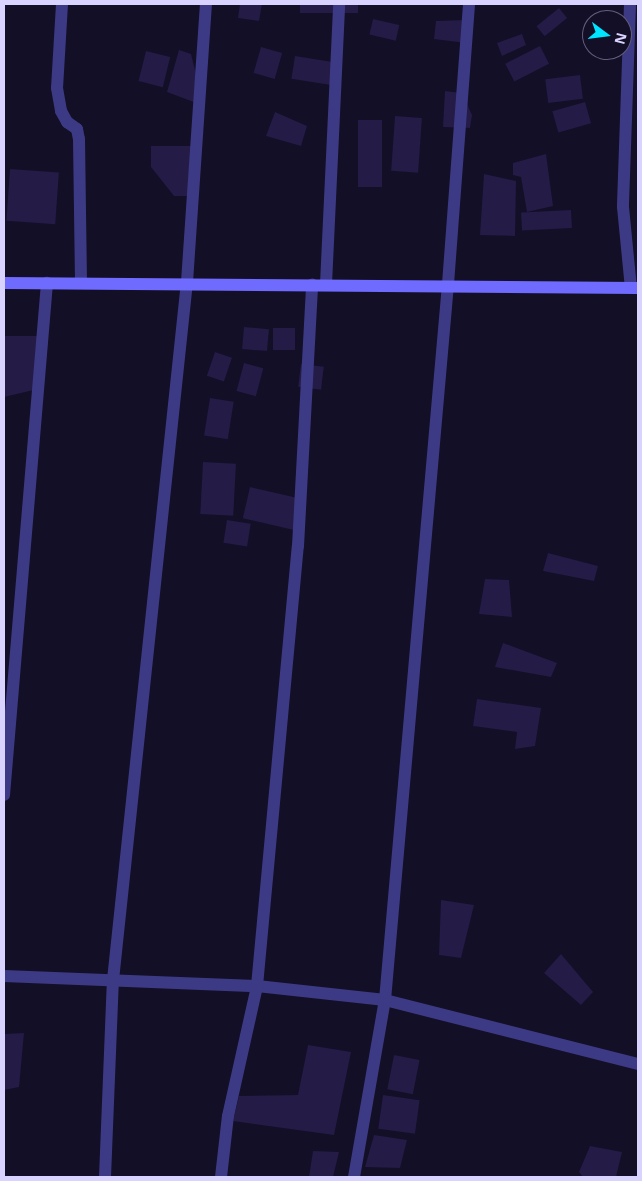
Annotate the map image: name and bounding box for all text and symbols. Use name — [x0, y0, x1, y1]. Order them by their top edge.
north arrow — [582, 10, 632, 60]
text: N — [610, 31, 632, 47]

